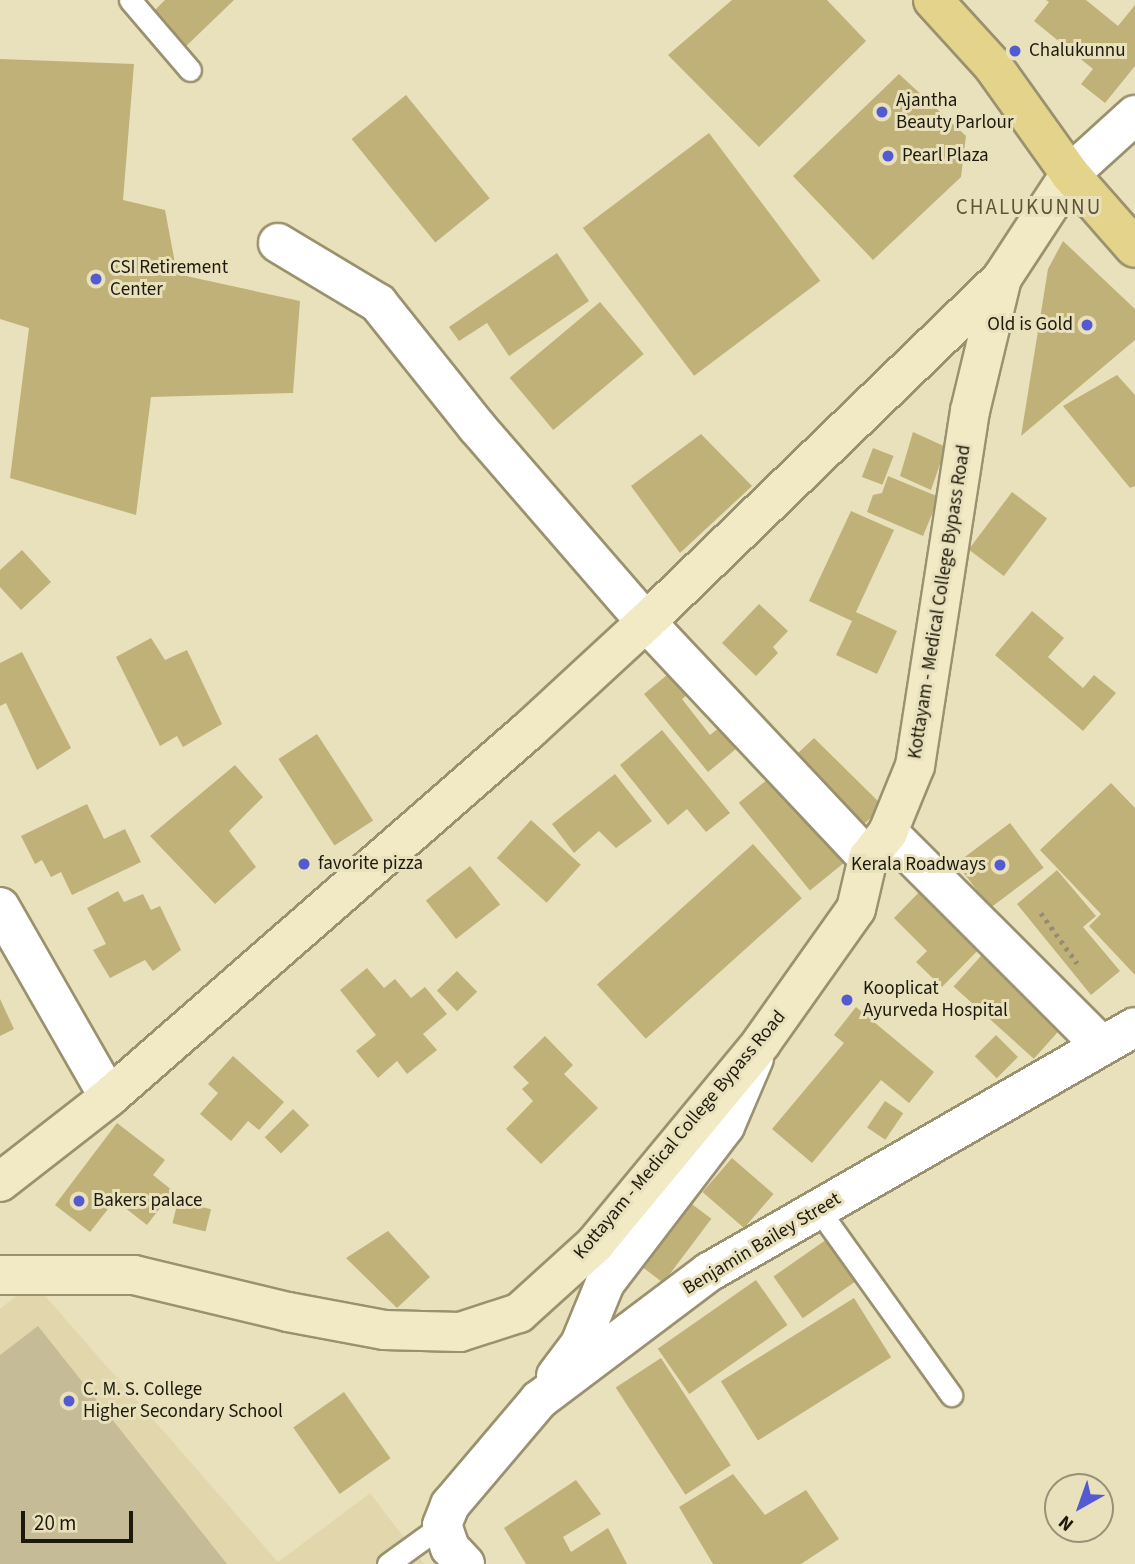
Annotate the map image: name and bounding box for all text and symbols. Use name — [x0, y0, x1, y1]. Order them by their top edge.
place label: Chalukunnu — [1029, 40, 1126, 62]
marker: Chalukunnu — [1007, 43, 1023, 59]
place label: Ajantha Beauty Parlour — [896, 90, 1014, 134]
marker: Ajantha Beauty Parlour — [874, 104, 890, 120]
place label: Pearl Plaza — [902, 145, 989, 167]
marker: Pearl Plaza — [880, 148, 896, 164]
district label: CHALUKUNNU — [957, 194, 1101, 220]
place label: CSI Retirement Center — [110, 257, 228, 301]
marker: CSI Retirement Center — [88, 271, 104, 287]
place label: Old is Gold — [987, 314, 1073, 336]
marker: Old is Gold — [1079, 317, 1095, 333]
street label: Kottayam - Medical College Bypass Road — [904, 443, 976, 761]
place label: favorite pizza — [318, 853, 423, 875]
place label: Kerala Roadways — [851, 854, 986, 876]
marker: favorite pizza — [296, 856, 312, 872]
marker: Kerala Roadways — [992, 857, 1008, 873]
place label: Kooplicat Ayurveda Hospital — [863, 978, 1008, 1022]
marker: Kooplicat Ayurveda Hospital — [837, 990, 857, 1010]
street label: Kottayam - Medical College Bypass Road — [569, 1006, 791, 1264]
street label: Benjamin Bailey Street — [679, 1188, 845, 1300]
place label: Bakers palace — [93, 1190, 202, 1212]
marker: Bakers palace — [71, 1193, 87, 1209]
place label: C. M. S. College Higher Secondary School — [83, 1379, 283, 1423]
marker: C. M. S. College Higher Secondary School — [61, 1393, 77, 1409]
north arrow — [1044, 1473, 1114, 1543]
scale bar — [24, 1498, 136, 1542]
text: 20 m — [34, 1508, 76, 1538]
text: N — [1053, 1509, 1080, 1537]

